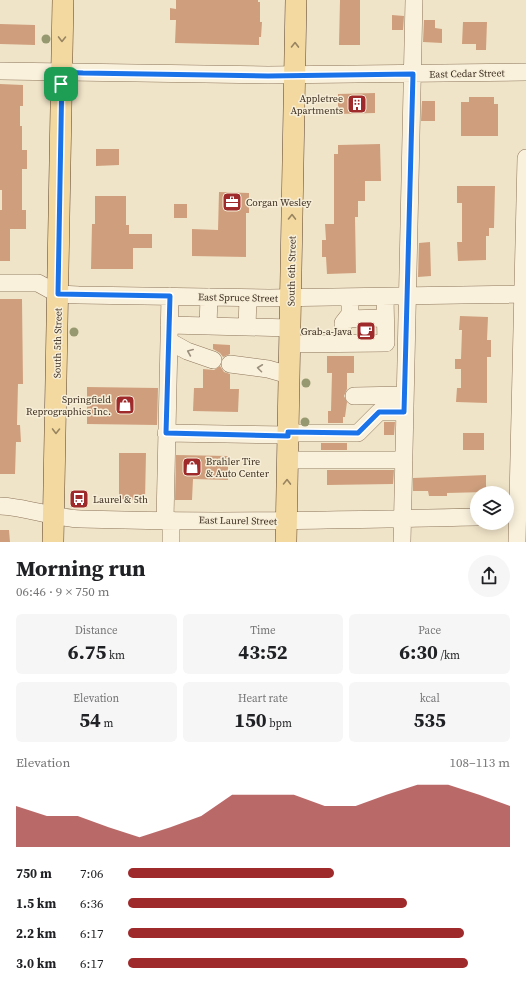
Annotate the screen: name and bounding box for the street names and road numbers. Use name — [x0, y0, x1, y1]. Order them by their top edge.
street label: East Cedar Street — [429, 66, 506, 81]
street label: South 6th Street — [284, 235, 299, 306]
street label: East Spruce Street — [198, 290, 279, 305]
street label: South 5th Street — [50, 307, 65, 378]
street label: East Laurel Street — [199, 513, 278, 528]

